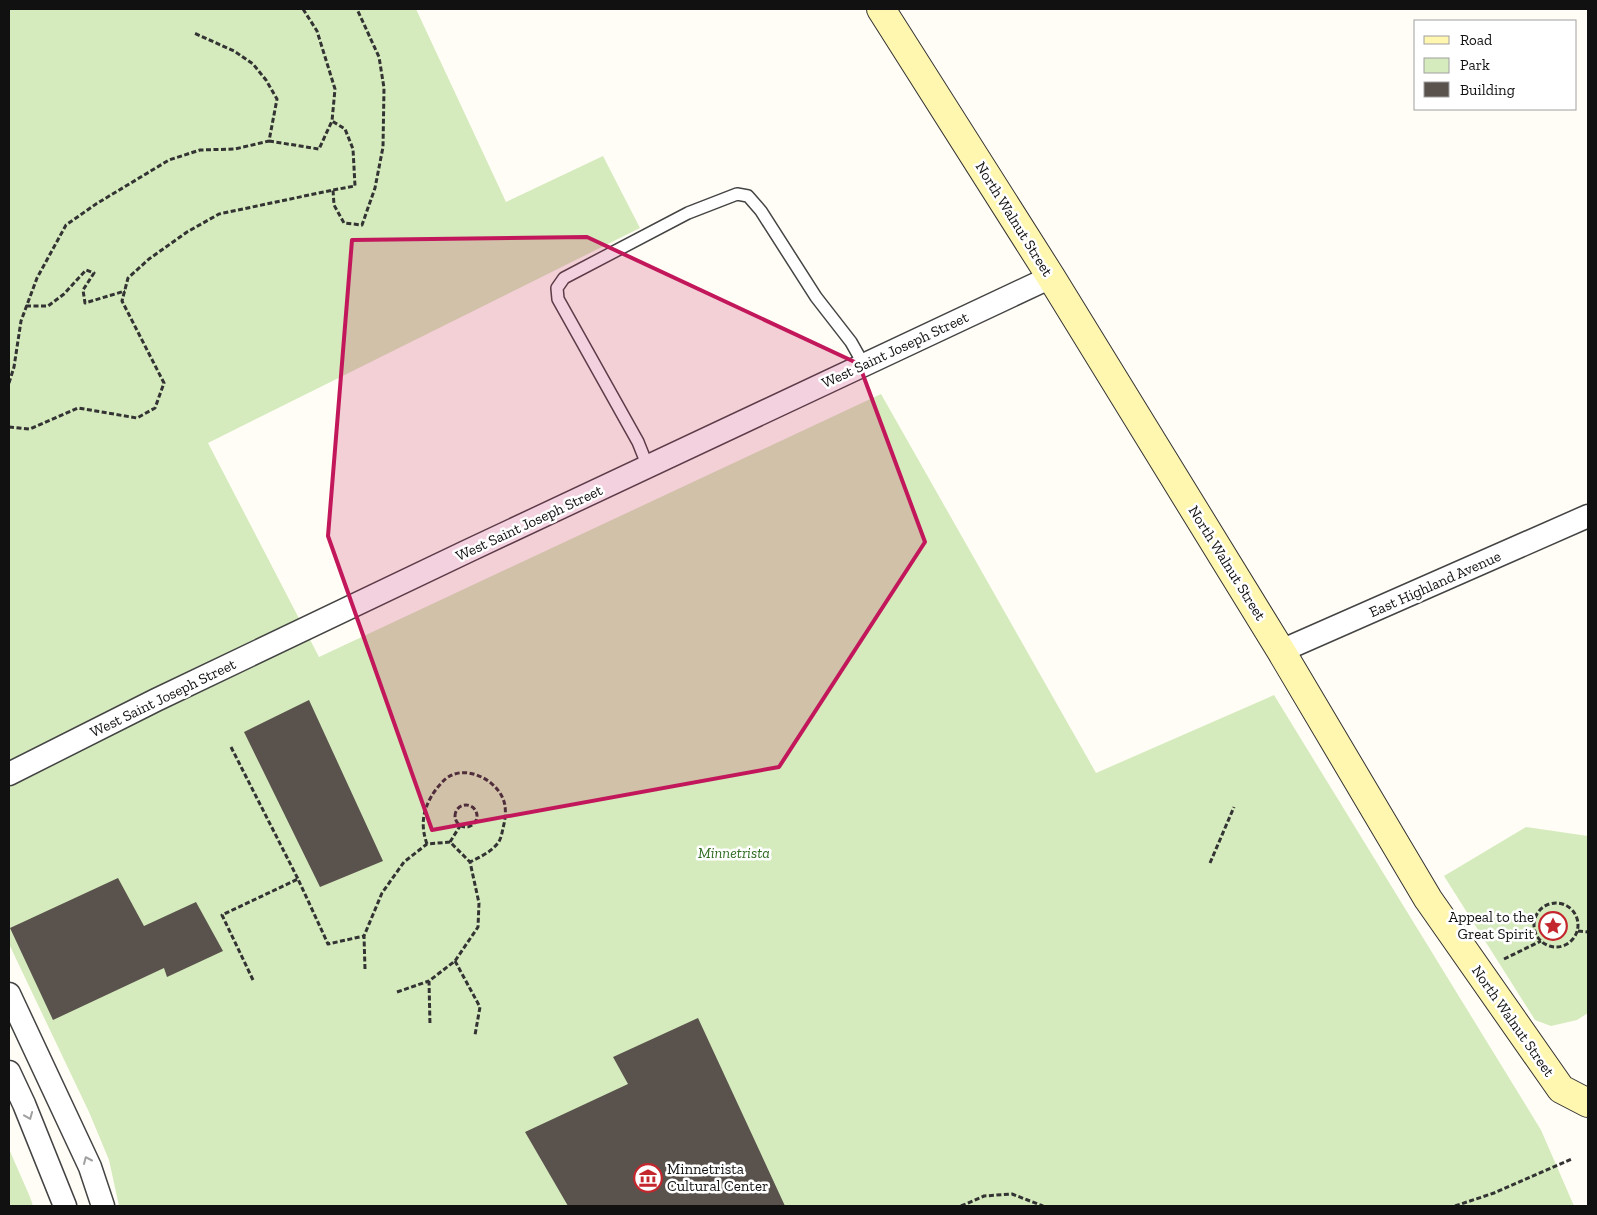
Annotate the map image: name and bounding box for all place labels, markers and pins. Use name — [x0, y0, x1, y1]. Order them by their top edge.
place label: Appeal to the Great Spirit — [1448, 908, 1534, 943]
place icon: Appeal to the Great Spirit — [1538, 911, 1568, 941]
place label: Minnetrista Cultural Center — [667, 1160, 768, 1195]
museum icon: Minnetrista Cultural Center — [633, 1163, 663, 1193]

